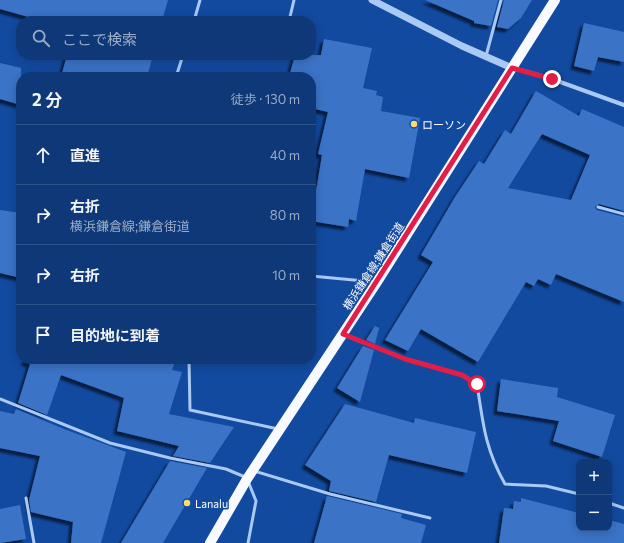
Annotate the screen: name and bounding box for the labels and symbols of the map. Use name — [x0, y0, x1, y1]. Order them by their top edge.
route end — [543, 70, 561, 88]
place label: ローソン — [422, 118, 466, 131]
marker: ローソン — [409, 119, 419, 129]
street label: 横浜鎌倉線;鎌倉街道 — [340, 220, 407, 313]
route start — [468, 375, 486, 393]
place label: Lanalu — [195, 497, 228, 510]
marker: Lanalu — [182, 498, 192, 508]

